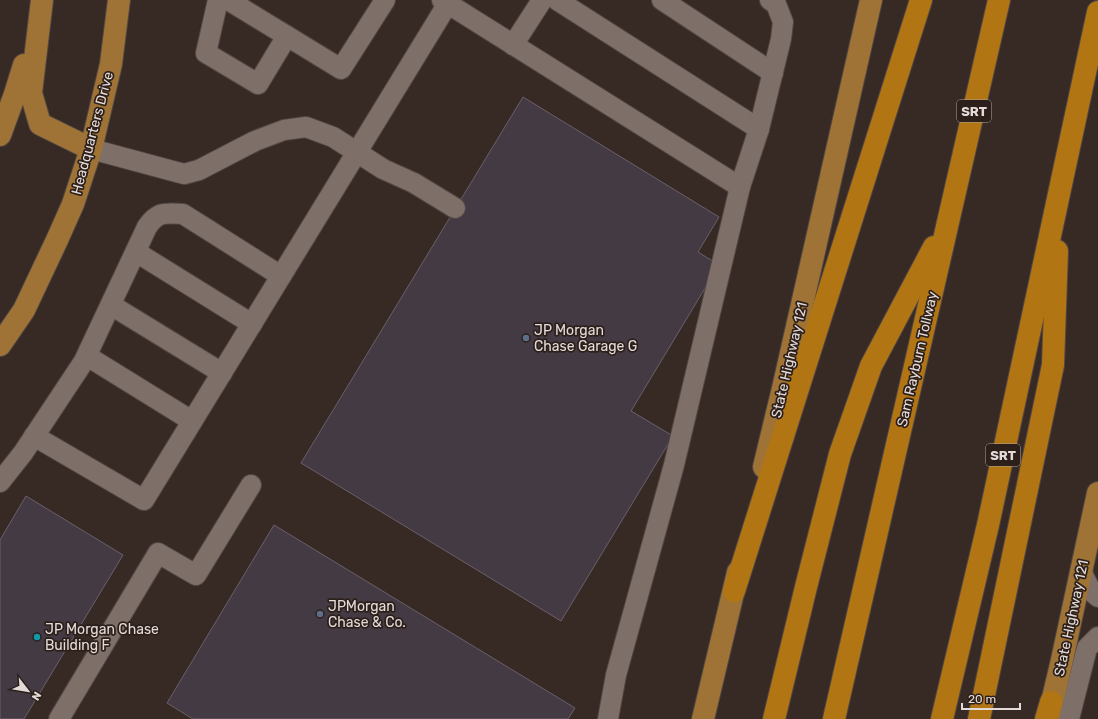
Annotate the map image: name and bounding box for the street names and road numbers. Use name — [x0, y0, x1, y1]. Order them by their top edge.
street label: Headquarters Drive — [68, 70, 117, 196]
road number: SRT — [957, 100, 991, 122]
street label: Sam Rayburn Tollway — [894, 290, 941, 428]
street label: State Highway 121 — [768, 301, 811, 420]
road number: SRT — [986, 444, 1020, 466]
street label: State Highway 121 — [1051, 558, 1092, 678]

